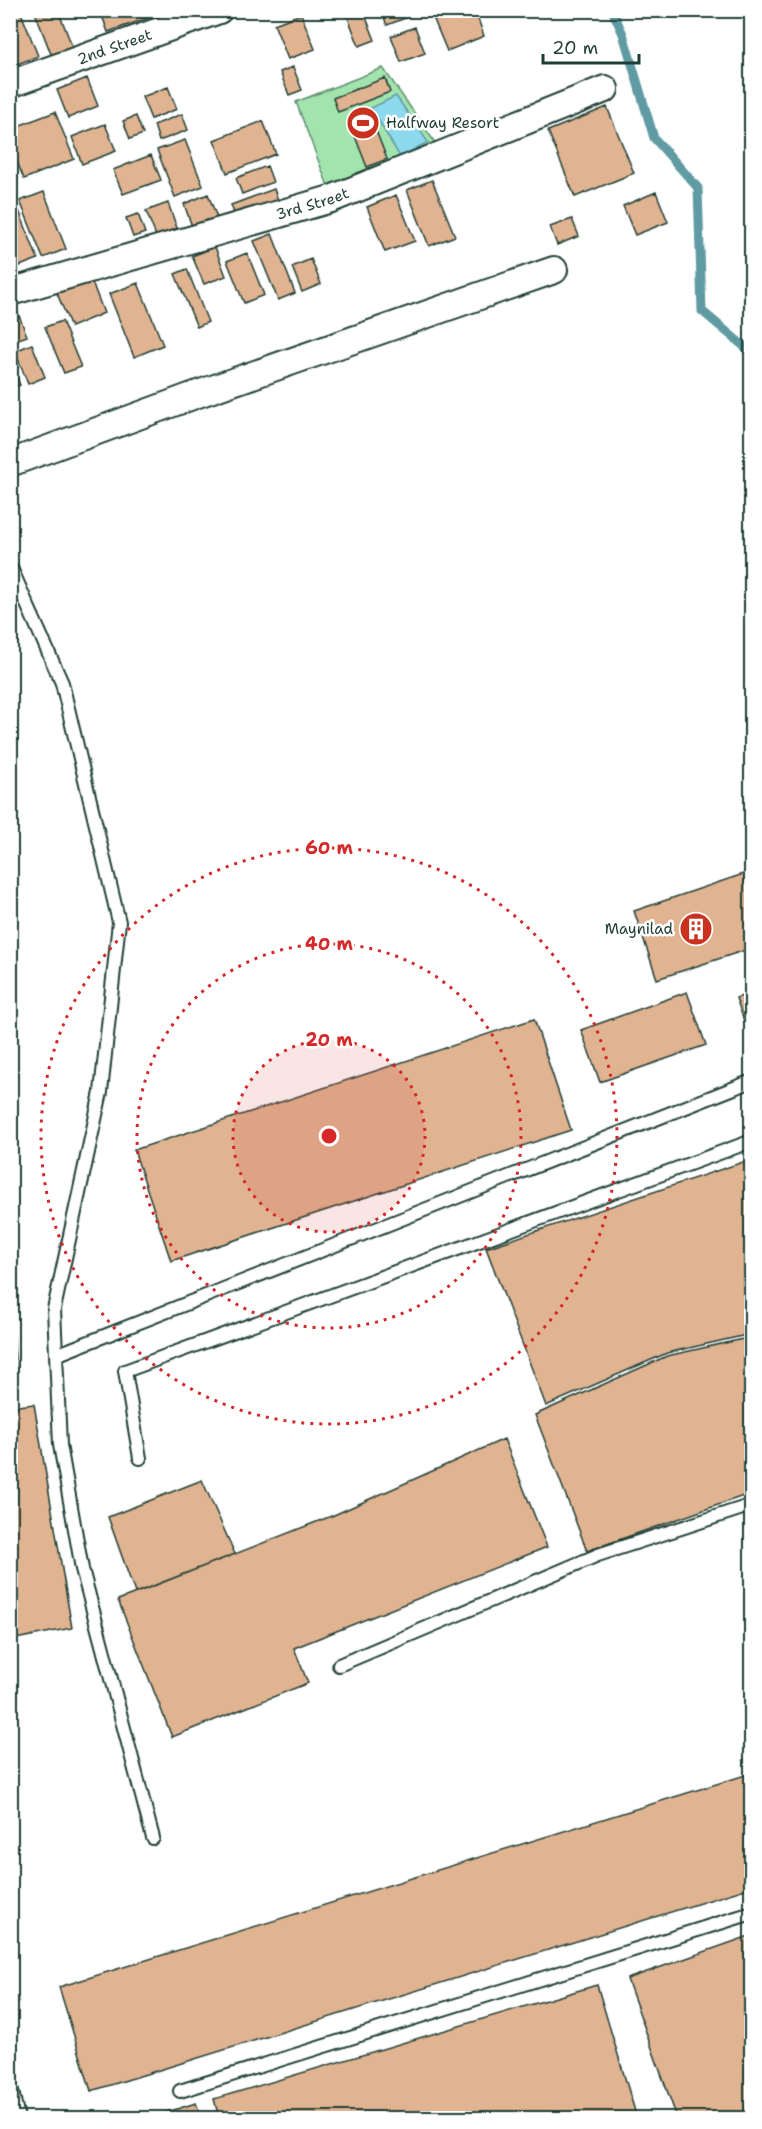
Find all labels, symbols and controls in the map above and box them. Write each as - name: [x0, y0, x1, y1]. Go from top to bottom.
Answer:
- street label: 2nd Street: [75, 25, 155, 69]
- scale bar: [543, 27, 639, 65]
- text: 20 m: [552, 36, 598, 60]
- sports icon: Halfway Resort: [345, 105, 381, 141]
- place label: Halfway Resort: [386, 113, 499, 133]
- street label: 3rd Street: [274, 183, 352, 224]
- text: 60 m: [305, 836, 353, 860]
- building icon: Maynilad: [678, 911, 714, 947]
- place label: Maynilad: [605, 919, 673, 939]
- text: 40 m: [305, 932, 353, 956]
- text: 20 m: [305, 1028, 353, 1052]
- centre of rings: [319, 1126, 339, 1146]

